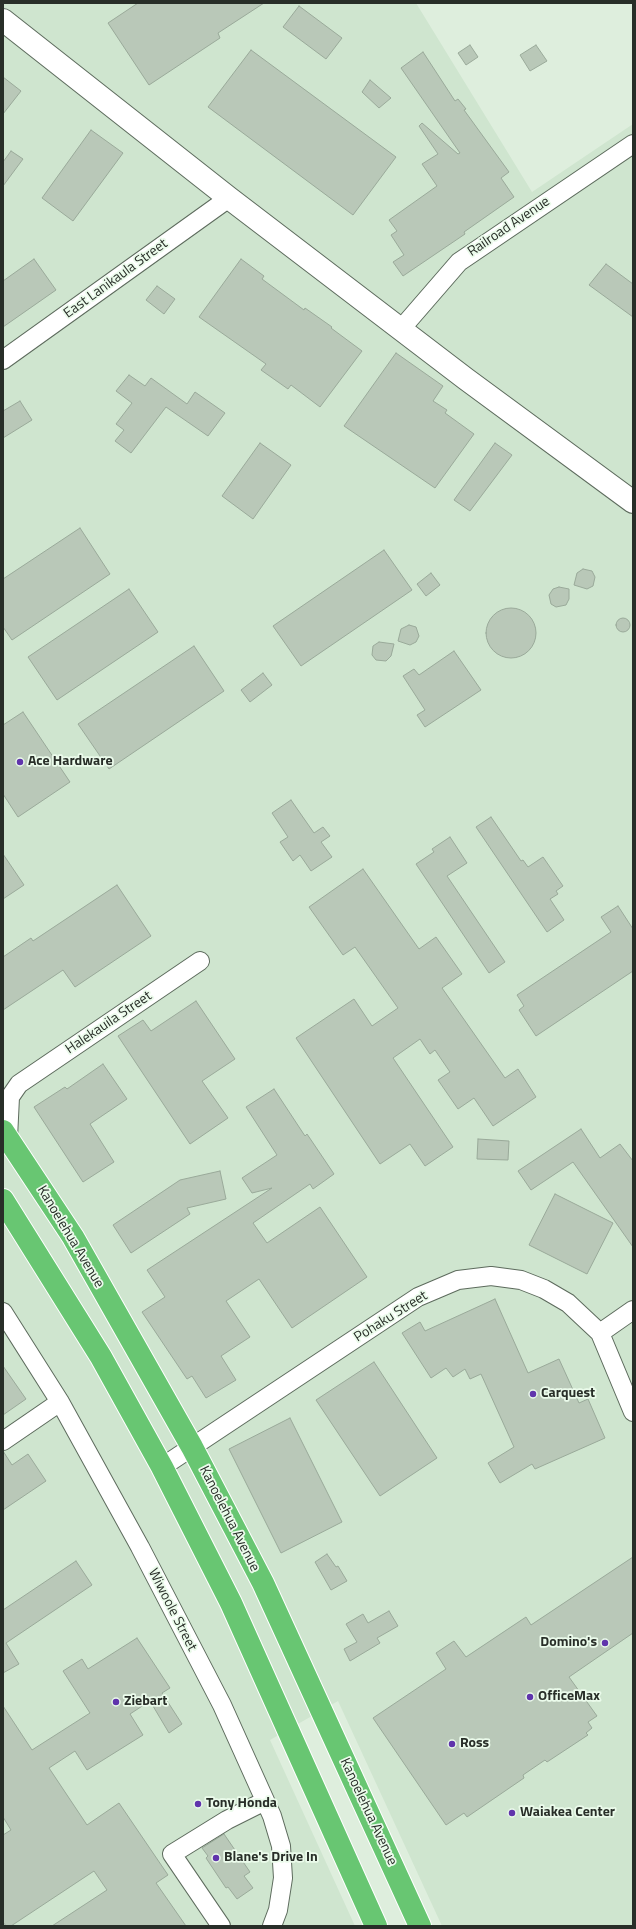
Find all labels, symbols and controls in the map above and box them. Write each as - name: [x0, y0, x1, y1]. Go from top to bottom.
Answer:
- street label: Railroad Avenue: [465, 193, 553, 261]
- street label: East Lanikaula Street: [61, 236, 171, 322]
- place label: Ace Hardware: [28, 754, 113, 770]
- marker: Ace Hardware: [15, 757, 25, 767]
- street label: Halekauila Street: [63, 988, 155, 1058]
- street label: Kanoelehua Avenue: [33, 1183, 107, 1291]
- street label: Pohaku Street: [351, 1288, 431, 1346]
- place label: Carquest: [541, 1386, 595, 1402]
- marker: Carquest: [528, 1389, 538, 1399]
- street label: Kanoelehua Avenue: [195, 1463, 263, 1575]
- street label: Wiwoole Street: [144, 1566, 200, 1654]
- place label: Domino's: [540, 1635, 597, 1651]
- marker: Domino's: [600, 1638, 610, 1648]
- place label: OfficeMax: [538, 1689, 600, 1705]
- marker: OfficeMax: [525, 1692, 535, 1702]
- place label: Ziebart: [124, 1694, 167, 1710]
- marker: Ziebart: [111, 1697, 121, 1707]
- place label: Ross: [460, 1736, 489, 1752]
- marker: Ross: [447, 1739, 457, 1749]
- street label: Kanoelehua Avenue: [336, 1756, 400, 1868]
- place label: Tony Honda: [206, 1796, 277, 1812]
- marker: Tony Honda: [193, 1799, 203, 1809]
- place label: Waiakea Center: [520, 1805, 615, 1821]
- marker: Waiakea Center: [507, 1808, 517, 1818]
- place label: Blane's Drive In: [224, 1850, 318, 1866]
- marker: Blane's Drive In: [211, 1853, 221, 1863]

